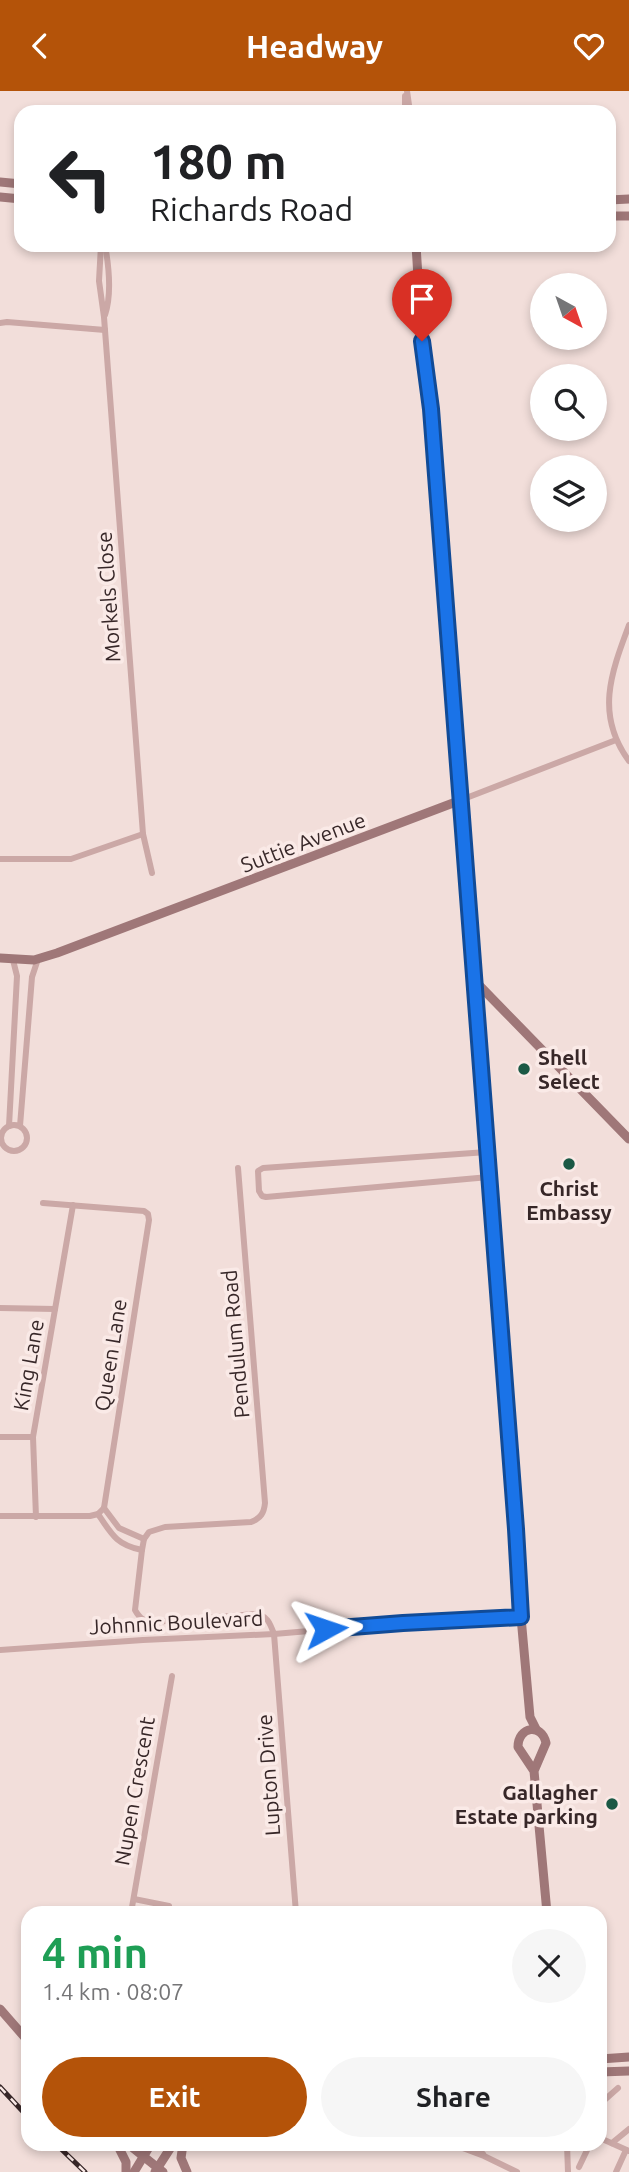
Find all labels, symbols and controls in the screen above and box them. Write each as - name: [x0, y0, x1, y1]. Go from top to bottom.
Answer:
- icon: back: [21, 27, 59, 65]
- icon: heart: [570, 27, 608, 65]
- text: Headway: [246, 28, 383, 64]
- icon: left: [35, 133, 126, 224]
- text: 180 m: [150, 133, 287, 188]
- text: Richards Road: [150, 191, 353, 227]
- pin: [392, 269, 452, 341]
- north arrow: [530, 273, 607, 350]
- map controls: [530, 273, 607, 532]
- icon: arrive: [403, 280, 441, 318]
- button: search: [530, 364, 607, 441]
- button: layers: [530, 455, 607, 532]
- street label: Morkels Close: [91, 531, 125, 663]
- street label: Suttie Avenue: [237, 807, 369, 877]
- place label: Shell Select: [538, 1045, 600, 1093]
- marker: Shell Select: [516, 1061, 532, 1077]
- marker: Christ Embassy: [561, 1156, 577, 1172]
- place label: Christ Embassy: [526, 1176, 612, 1224]
- street label: Pendulum Road: [217, 1269, 253, 1419]
- street label: Queen Lane: [89, 1297, 131, 1413]
- street label: King Lane: [8, 1317, 48, 1413]
- position arrow: [289, 1592, 363, 1666]
- street label: Johnnic Boulevard: [88, 1605, 264, 1639]
- street label: Lupton Drive: [252, 1713, 284, 1837]
- street label: Nupen Crescent: [109, 1715, 159, 1867]
- place label: Gallagher Estate parking: [455, 1780, 598, 1828]
- marker: Gallagher Estate parking: [604, 1796, 620, 1812]
- text: 4 min: [42, 1929, 148, 1976]
- button: close: [512, 1929, 586, 2003]
- text: 1.4 km · 08:07: [42, 1979, 184, 2004]
- button: Exit: [42, 2057, 307, 2137]
- button: Share: [321, 2057, 586, 2137]

